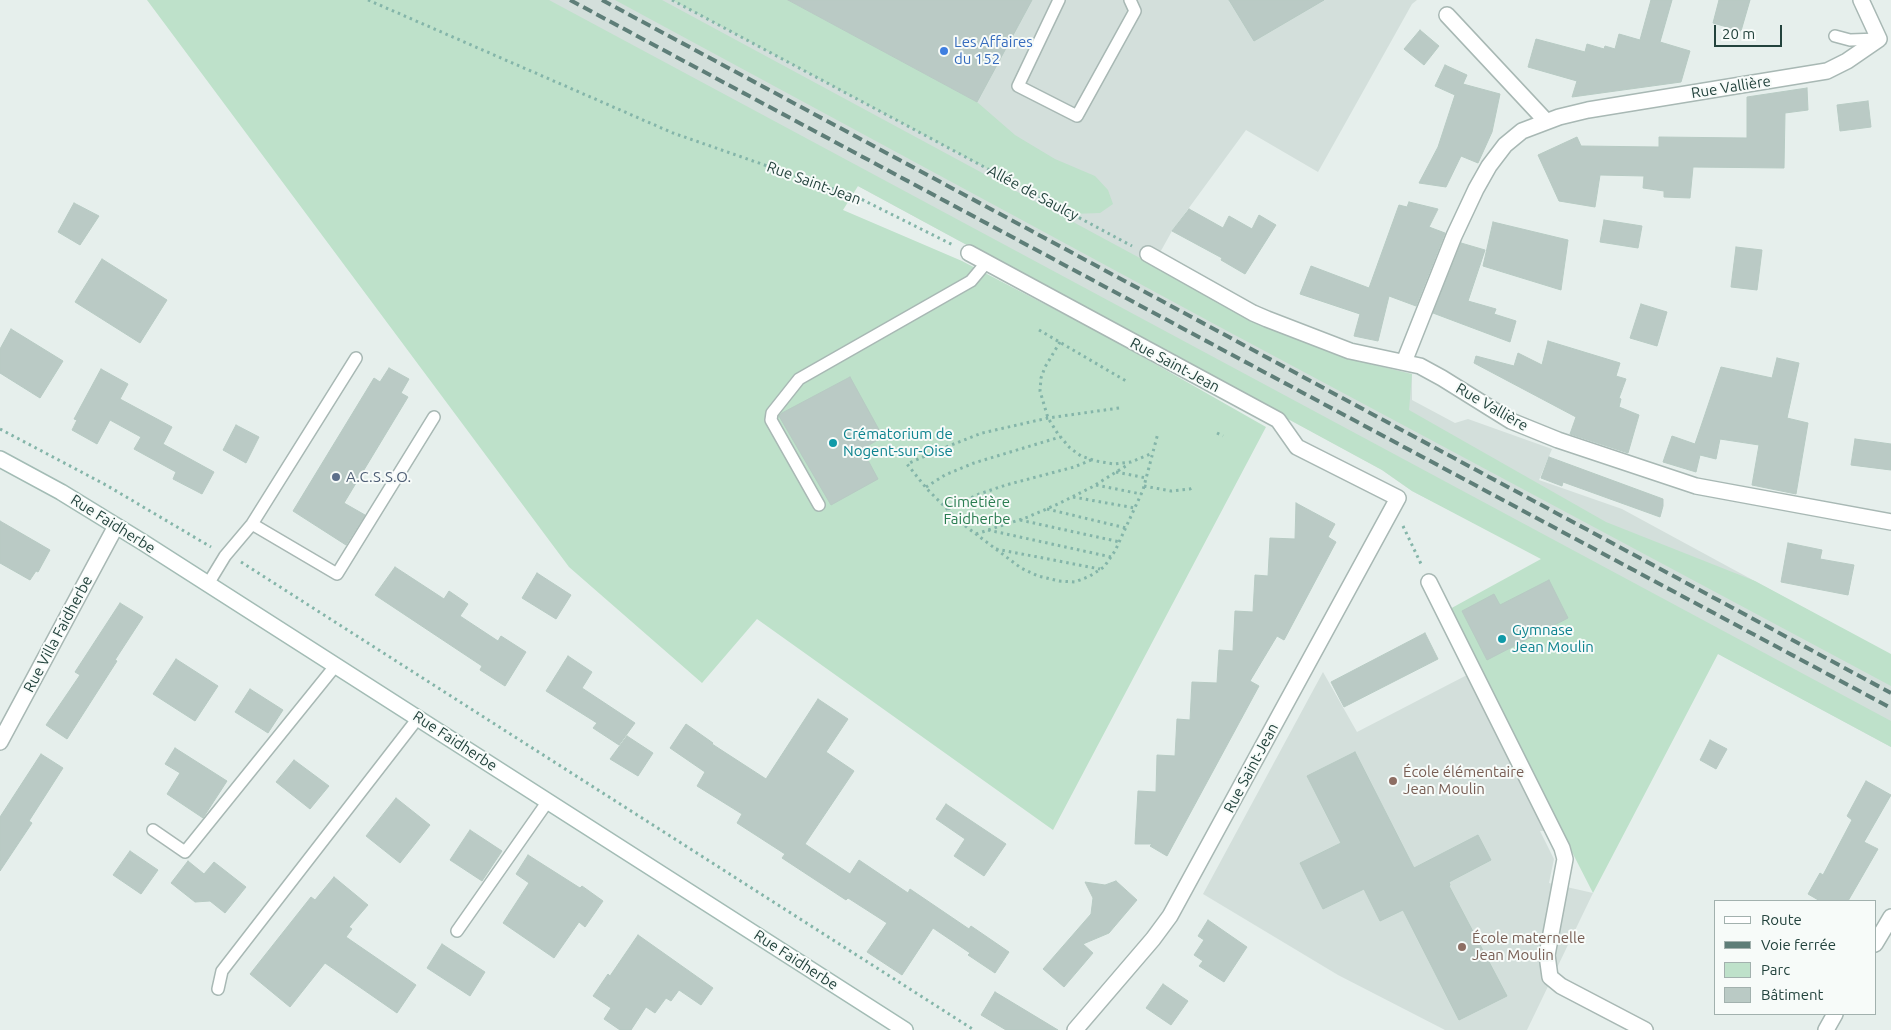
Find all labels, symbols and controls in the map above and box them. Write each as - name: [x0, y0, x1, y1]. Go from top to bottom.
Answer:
- scale bar: [1716, 15, 1784, 47]
- text: 20 m: [1722, 25, 1755, 42]
- place label: Les Affaires du 152: [954, 33, 1033, 68]
- marker: Les Affaires du 152: [938, 45, 950, 57]
- street label: Rue Vallière: [1690, 72, 1772, 102]
- street label: Rue Saint-Jean: [764, 158, 864, 208]
- street label: Allée de Saulcy: [984, 161, 1082, 225]
- street label: Rue Saint-Jean: [1127, 334, 1223, 396]
- street label: Rue Vallière: [1453, 379, 1531, 435]
- place label: Crématorium de Nogent-sur-Oise: [843, 425, 953, 460]
- marker: Crématorium de Nogent-sur-Oise: [827, 437, 839, 449]
- place label: A.C.S.S.O.: [346, 468, 411, 486]
- marker: A.C.S.S.O.: [330, 471, 342, 483]
- street label: Rue Faidherbe: [67, 491, 159, 557]
- park label: Cimetière Faidherbe: [943, 493, 1011, 528]
- street label: Rue Villa Faidherbe: [20, 573, 96, 695]
- place label: Gymnase Jean Moulin: [1512, 621, 1594, 656]
- marker: Gymnase Jean Moulin: [1496, 633, 1508, 645]
- street label: Rue Faidherbe: [410, 707, 500, 775]
- street label: Rue Saint-Jean: [1220, 720, 1282, 816]
- place label: École élémentaire Jean Moulin: [1403, 763, 1524, 798]
- marker: École élémentaire Jean Moulin: [1387, 775, 1399, 787]
- legend: [1714, 900, 1876, 1015]
- text: Route: [1761, 911, 1802, 928]
- street label: Rue Faidherbe: [751, 926, 841, 994]
- place label: École maternelle Jean Moulin: [1472, 929, 1585, 964]
- text: Voie ferrée: [1761, 936, 1836, 953]
- marker: École maternelle Jean Moulin: [1456, 941, 1468, 953]
- text: Parc: [1761, 961, 1790, 978]
- text: Bâtiment: [1761, 986, 1823, 1003]

